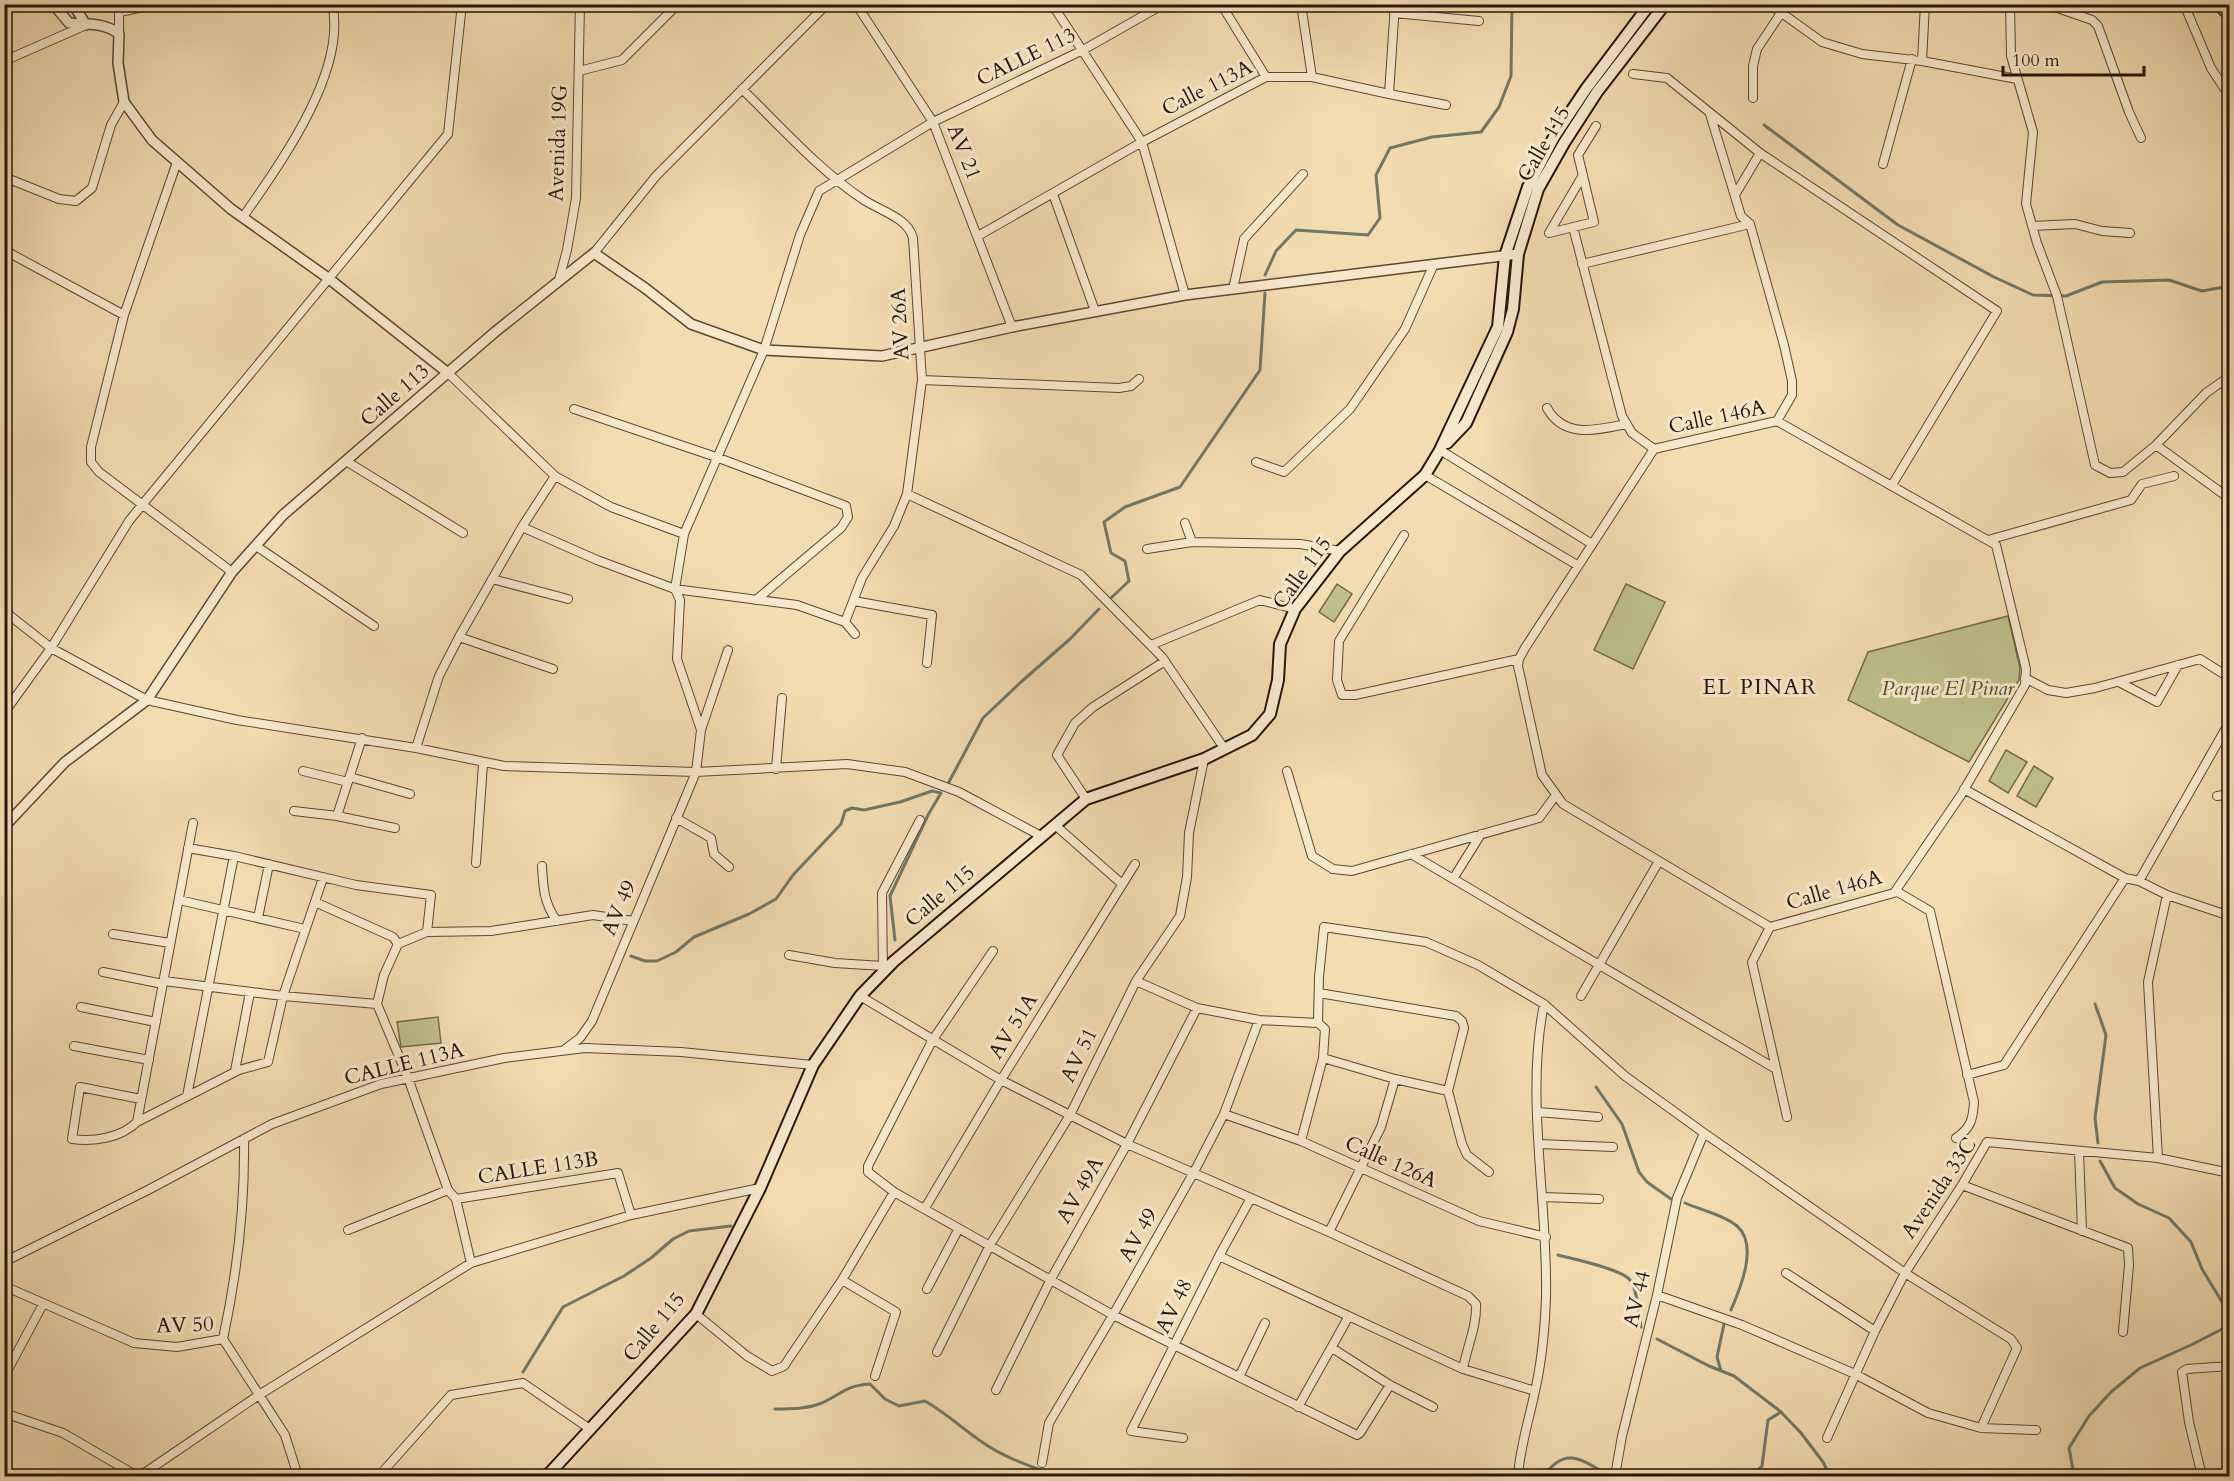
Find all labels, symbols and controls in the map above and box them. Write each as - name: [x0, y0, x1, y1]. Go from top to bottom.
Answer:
- street label: CALLE 113: [971, 20, 1081, 94]
- scale bar: [2003, 39, 2144, 77]
- text: 100 m: [2012, 48, 2060, 73]
- street label: Calle 113A: [1157, 53, 1257, 123]
- street label: Avenida 19G: [541, 84, 575, 202]
- street label: Calle 115: [1511, 101, 1577, 187]
- street label: AV 21: [940, 120, 988, 184]
- street label: AV 26A: [884, 287, 916, 361]
- street label: Calle 113: [354, 357, 436, 433]
- street label: Calle 146A: [1666, 393, 1768, 441]
- street label: Calle 115: [1266, 531, 1338, 615]
- district label: EL PINAR: [1703, 672, 1817, 702]
- park label: Parque El Pinar: [1882, 674, 2016, 703]
- street label: Calle 115: [899, 858, 981, 934]
- street label: Calle 146A: [1783, 863, 1885, 917]
- street label: AV 49: [594, 876, 644, 940]
- street label: AV 51A: [982, 988, 1045, 1064]
- street label: AV 51: [1053, 1023, 1105, 1087]
- street label: CALLE 113A: [341, 1035, 467, 1093]
- street label: Calle 126A: [1340, 1129, 1442, 1195]
- street label: Avenida 33C: [1894, 1132, 1984, 1244]
- street label: CALLE 113B: [476, 1144, 600, 1192]
- street label: AV 49A: [1049, 1151, 1111, 1229]
- street label: AV 49: [1111, 1203, 1165, 1267]
- street label: AV 44: [1616, 1267, 1658, 1330]
- street label: AV 48: [1148, 1274, 1200, 1338]
- street label: Calle 115: [616, 1286, 692, 1368]
- street label: AV 50: [156, 1310, 214, 1340]

